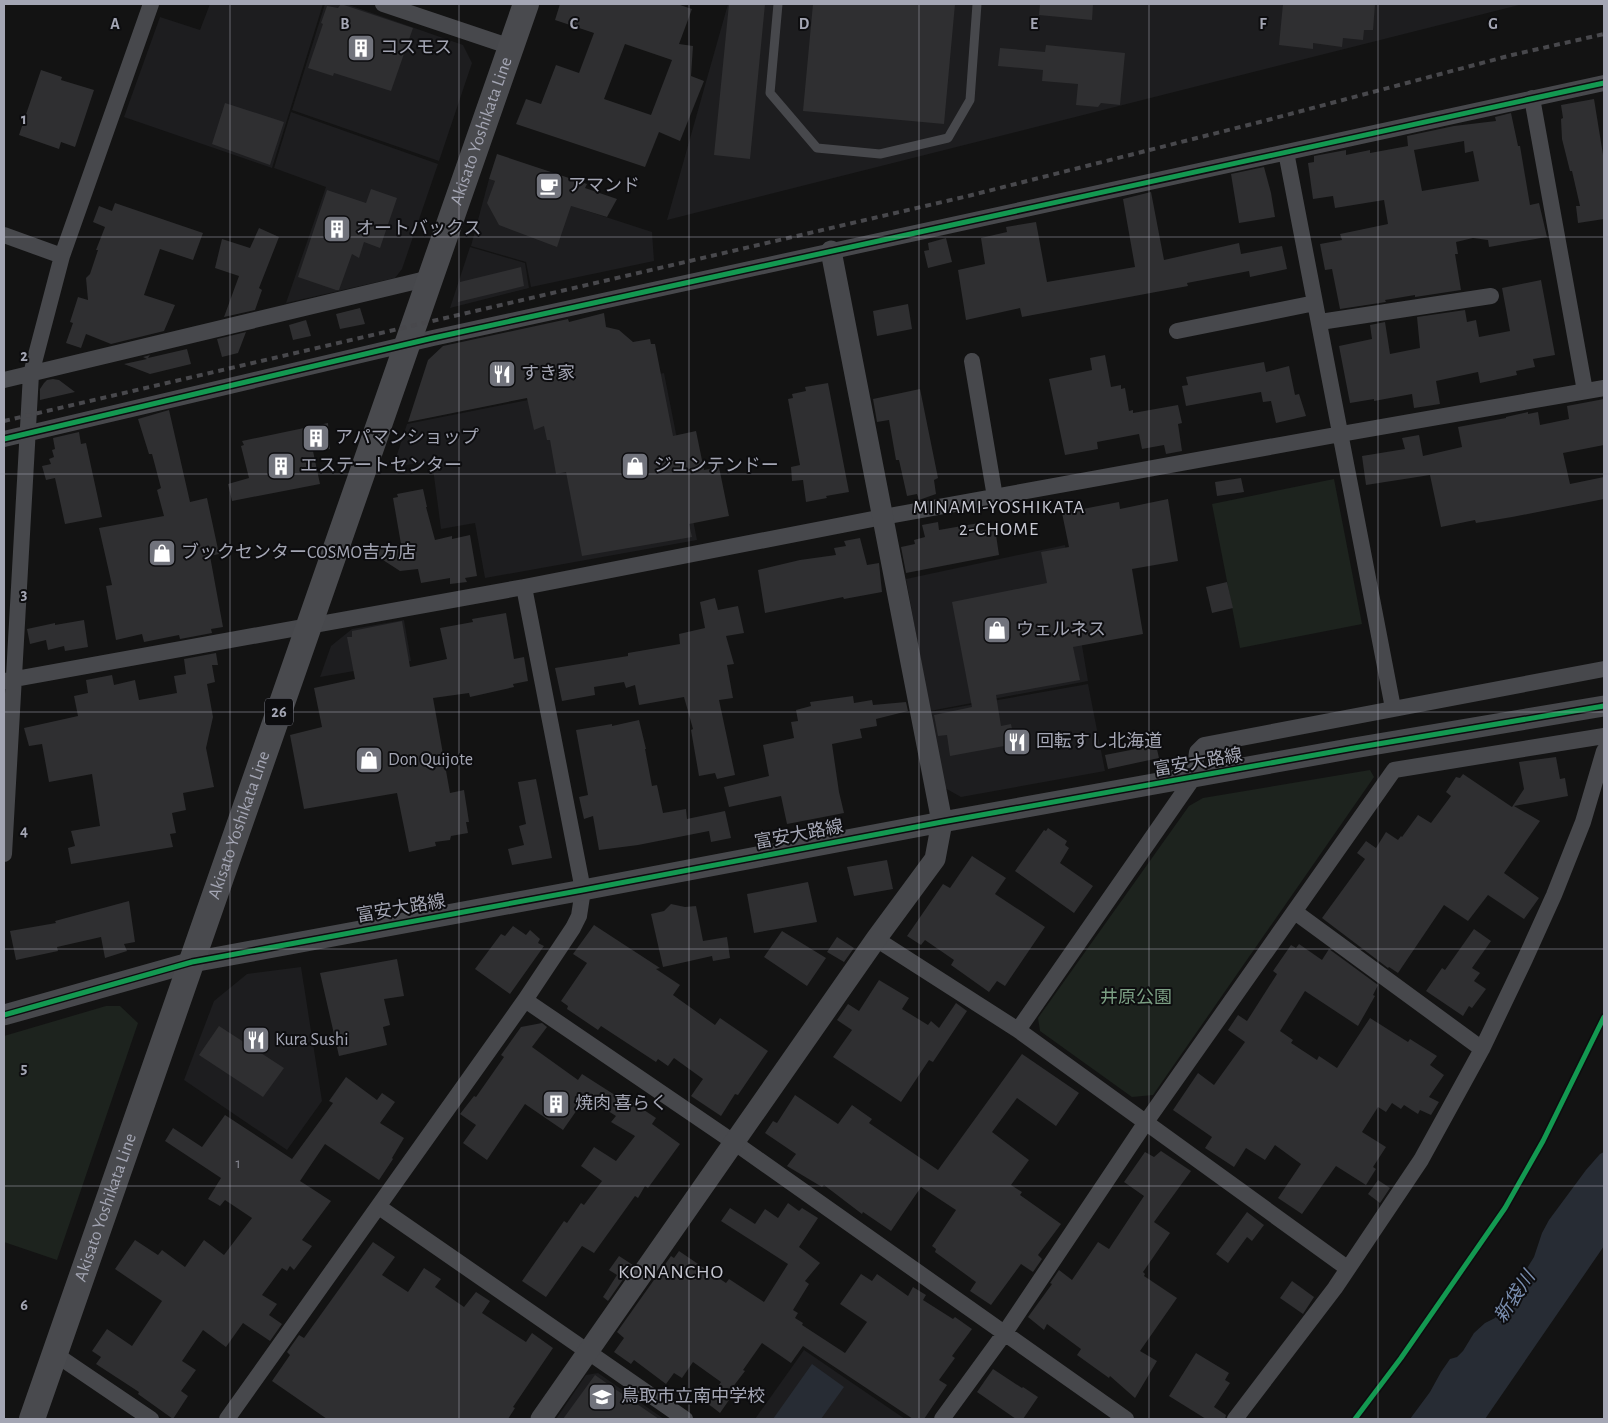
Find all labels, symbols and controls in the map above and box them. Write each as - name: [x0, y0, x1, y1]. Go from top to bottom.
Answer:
- text: A: [110, 16, 120, 32]
- text: B: [340, 16, 350, 32]
- text: C: [570, 16, 579, 32]
- text: D: [799, 16, 810, 32]
- text: E: [1030, 16, 1038, 32]
- text: F: [1259, 16, 1267, 32]
- text: G: [1488, 16, 1498, 32]
- building icon: コスモス: [346, 33, 376, 63]
- place label: コスモス: [380, 39, 452, 57]
- street label: Akisato Yoshikata Line: [447, 55, 516, 208]
- text: 1: [21, 111, 27, 127]
- cafe icon: アマンド: [534, 171, 564, 201]
- place label: アマンド: [568, 177, 640, 195]
- building icon: オートバックス: [322, 214, 352, 244]
- place label: オートバックス: [356, 219, 481, 238]
- text: 2: [20, 348, 28, 364]
- restaurant icon: すき家: [487, 359, 517, 389]
- place label: すき家: [521, 364, 575, 383]
- building icon: アパマンショップ: [301, 423, 331, 453]
- place label: アパマンショップ: [335, 428, 479, 447]
- building icon: エステートセンター: [266, 451, 296, 481]
- shop icon: ジュンテンドー: [620, 451, 650, 481]
- place label: エステートセンター: [300, 456, 462, 475]
- place label: ジュンテンドー: [654, 456, 779, 475]
- district label: MINAMI-YOSHIKATA 2-CHOME: [913, 498, 1085, 539]
- shop icon: ブックセンターCOSMO吉方店: [147, 538, 177, 568]
- place label: ブックセンターCOSMO吉方店: [181, 542, 416, 562]
- text: 3: [21, 586, 28, 602]
- shop icon: ウェルネス: [982, 615, 1012, 645]
- place label: ウェルネス: [1016, 621, 1106, 639]
- road number: 26: [265, 699, 293, 726]
- restaurant icon: 回転すし北海道: [1002, 727, 1032, 757]
- place label: 回転すし北海道: [1036, 731, 1162, 751]
- street label: 富安大路線: [1152, 744, 1244, 780]
- shop icon: Don Quijote: [354, 745, 384, 775]
- street label: Akisato Yoshikata Line: [205, 749, 273, 902]
- place label: Don Quijote: [388, 751, 473, 769]
- street label: 富安大路線: [753, 816, 845, 852]
- text: 4: [20, 823, 28, 839]
- street label: 富安大路線: [355, 890, 447, 926]
- park label: 井原公園: [1100, 987, 1172, 1007]
- restaurant icon: Kura Sushi: [241, 1025, 271, 1055]
- place label: Kura Sushi: [275, 1031, 349, 1049]
- text: 5: [21, 1060, 28, 1076]
- building icon: 焼肉 喜らく: [541, 1089, 571, 1119]
- place label: 焼肉 喜らく: [575, 1094, 668, 1113]
- street label: Akisato Yoshikata Line: [72, 1131, 140, 1284]
- house number: 1: [235, 1156, 241, 1171]
- district label: KONANCHO: [618, 1262, 724, 1282]
- water label: 新袋川: [1490, 1266, 1540, 1326]
- text: 6: [20, 1297, 28, 1313]
- school or university icon: 鳥取市立南中学校: [587, 1382, 617, 1412]
- place label: 鳥取市立南中学校: [621, 1386, 765, 1406]

